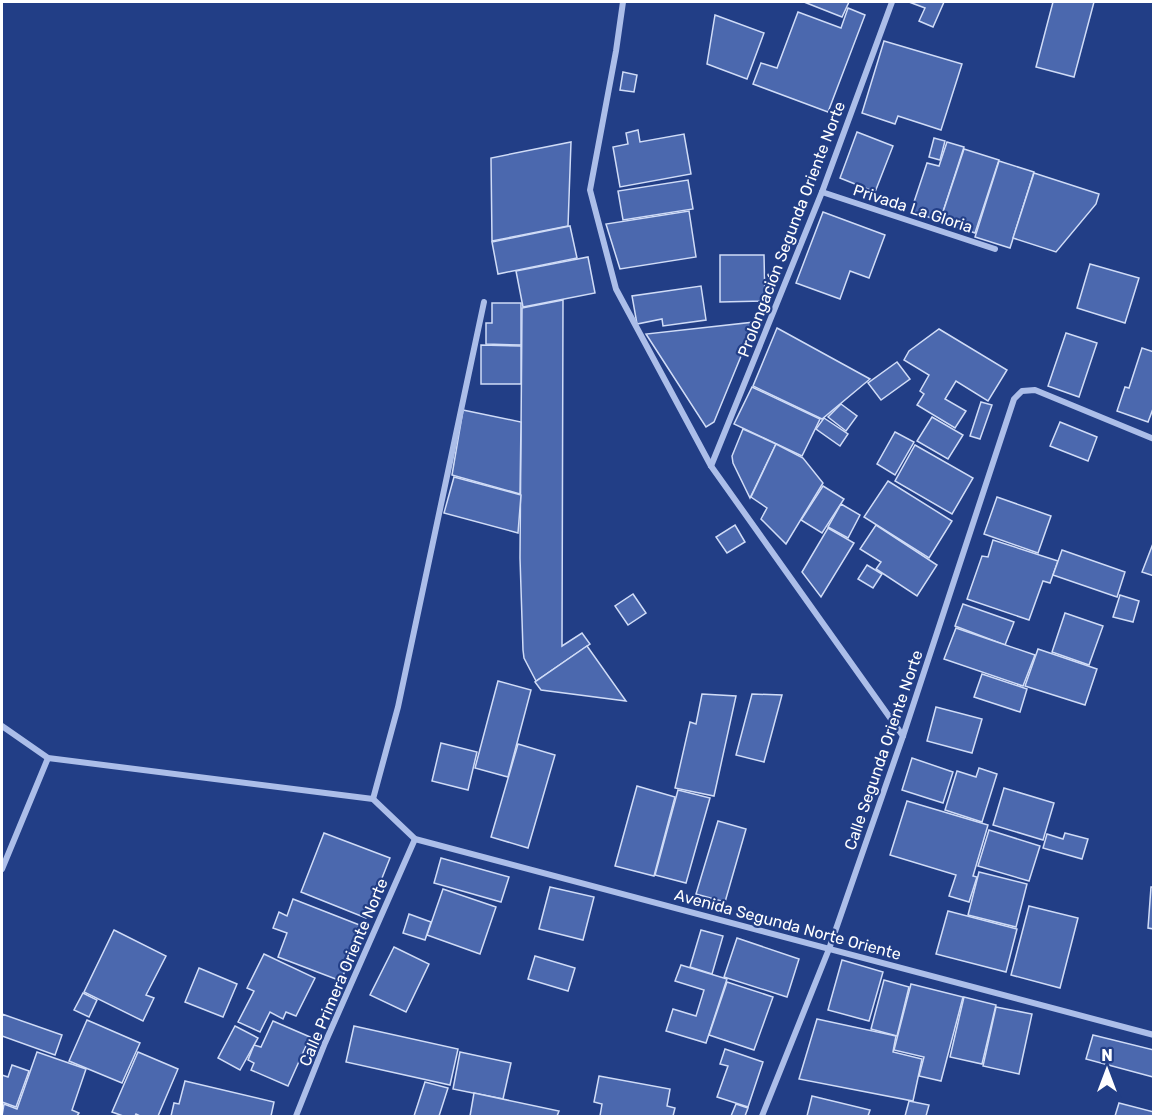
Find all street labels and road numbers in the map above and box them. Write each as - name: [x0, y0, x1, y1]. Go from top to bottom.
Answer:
- street label: Prolongación Segunda Oriente Norte: [734, 99, 849, 360]
- street label: Privada La Gloria: [851, 180, 975, 237]
- street label: Calle Segunda Oriente Norte: [840, 648, 927, 853]
- street label: Calle Primera Oriente Norte: [295, 875, 392, 1069]
- street label: Avenida Segunda Norte Oriente: [673, 885, 903, 964]

